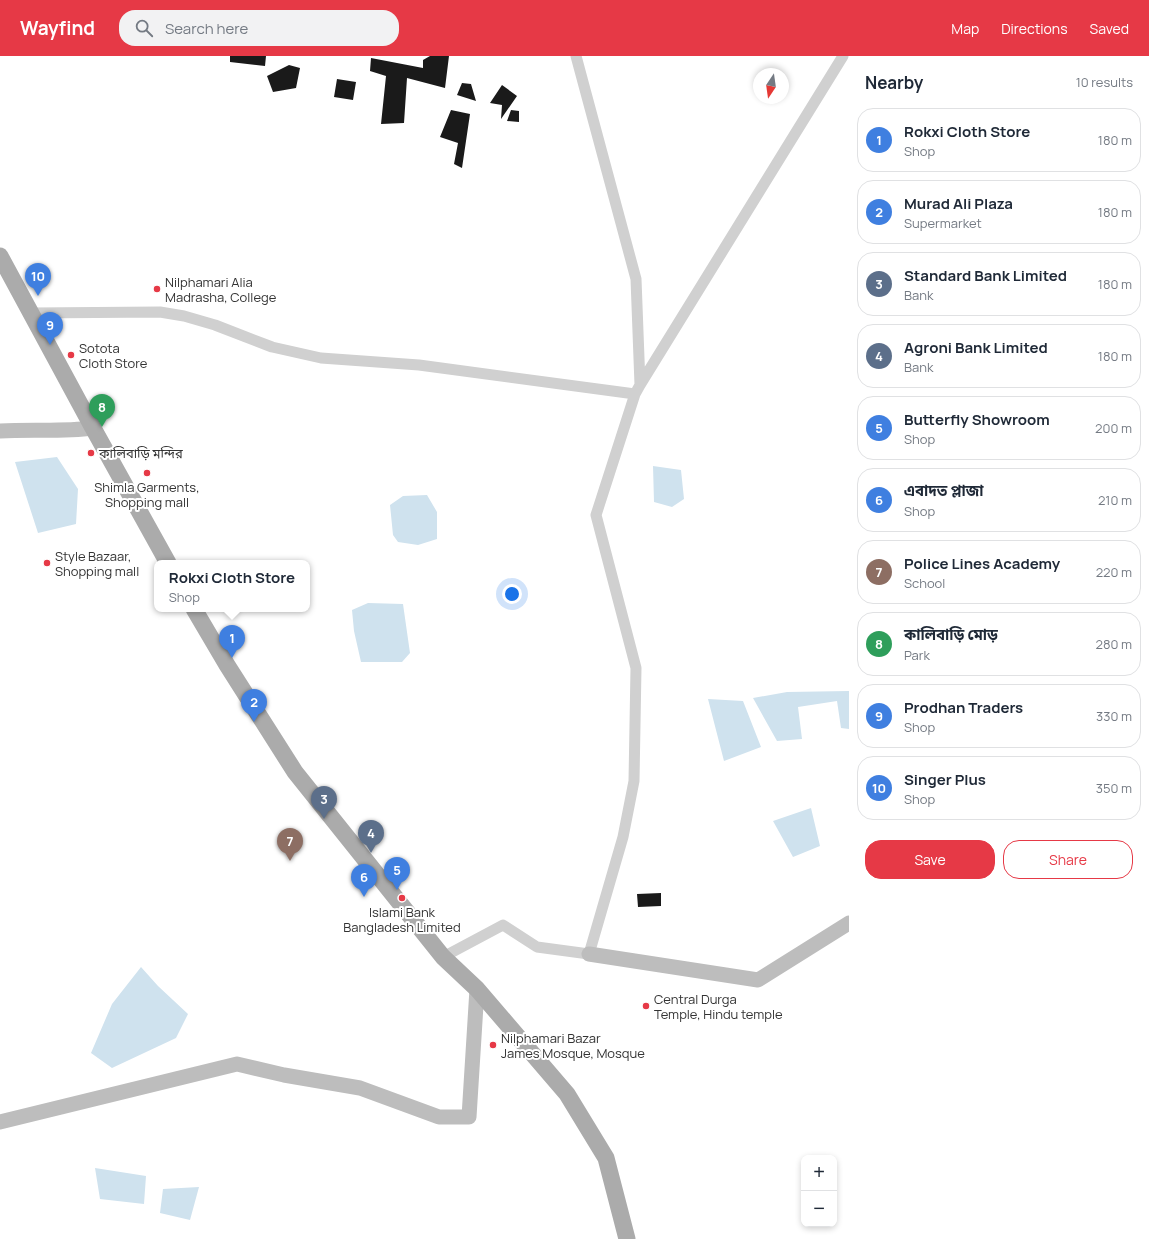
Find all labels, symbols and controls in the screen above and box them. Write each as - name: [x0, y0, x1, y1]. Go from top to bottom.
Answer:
- search box: [119, 10, 399, 46]
- text: Wayfind: [20, 15, 95, 41]
- icon: search: [133, 17, 155, 39]
- text: Search here: [165, 18, 248, 39]
- text: Map: [951, 19, 979, 38]
- text: Directions: [1001, 19, 1068, 38]
- text: Saved: [1090, 19, 1129, 38]
- north arrow: [753, 68, 789, 104]
- text: Nearby: [865, 71, 923, 94]
- text: 10 results: [1076, 73, 1133, 91]
- text: Rokxi Cloth Store: [904, 121, 1030, 142]
- text: 1: [876, 131, 882, 149]
- text: 180 m: [1098, 131, 1132, 149]
- text: Shop: [904, 142, 935, 160]
- text: Murad Ali Plaza: [904, 193, 1013, 214]
- text: 2: [875, 203, 883, 221]
- text: 180 m: [1098, 203, 1132, 221]
- text: Supermarket: [904, 214, 982, 232]
- pin: 10: [25, 263, 51, 296]
- text: Standard Bank Limited: [904, 265, 1067, 286]
- place label: Nilphamari Alia Madrasha, College: [165, 273, 277, 306]
- text: 3: [875, 275, 883, 293]
- text: 180 m: [1098, 275, 1132, 293]
- marker: Nilphamari Alia Madrasha, College: [152, 284, 162, 294]
- text: Bank: [904, 286, 933, 304]
- pin: 9: [37, 312, 63, 345]
- text: Agroni Bank Limited: [904, 337, 1048, 358]
- place label: Sotota Cloth Store: [79, 339, 148, 372]
- text: 4: [875, 347, 883, 365]
- text: 180 m: [1098, 347, 1132, 365]
- marker: Sotota Cloth Store: [66, 350, 76, 360]
- text: Bank: [904, 358, 933, 376]
- pin: 8: [89, 394, 115, 427]
- text: Butterfly Showroom: [904, 409, 1050, 430]
- text: 5: [875, 419, 883, 437]
- text: 200 m: [1095, 419, 1132, 437]
- text: Shop: [904, 430, 935, 448]
- place label: কালিবাড়ি মন্দির: [98, 444, 183, 462]
- marker: কালিবাড়ি মন্দির: [86, 448, 96, 458]
- marker: Shimla Garments, Shopping mall: [142, 468, 152, 478]
- place label: Shimla Garments, Shopping mall: [94, 478, 200, 511]
- text: এবাদত প্লাজা: [904, 480, 984, 501]
- text: 6: [875, 491, 883, 509]
- text: 210 m: [1098, 491, 1132, 509]
- text: Shop: [904, 502, 935, 520]
- place label: Style Bazaar, Shopping mall: [55, 547, 139, 580]
- text: Police Lines Academy: [904, 553, 1060, 574]
- marker: Style Bazaar, Shopping mall: [42, 558, 52, 568]
- popup: [154, 560, 310, 612]
- text: 7: [876, 563, 882, 581]
- text: 220 m: [1096, 563, 1132, 581]
- text: Rokxi Cloth Store: [169, 567, 295, 588]
- text: School: [904, 574, 945, 592]
- your location: [502, 584, 522, 604]
- text: Shop: [169, 588, 200, 606]
- text: কালিবাড়ি মোড়: [904, 624, 998, 645]
- pin: 1: [219, 625, 245, 658]
- text: 8: [875, 635, 883, 653]
- text: 280 m: [1095, 635, 1132, 653]
- text: Park: [904, 646, 930, 664]
- pin: 2: [241, 689, 267, 722]
- text: Prodhan Traders: [904, 697, 1023, 718]
- text: 9: [875, 707, 883, 725]
- text: 330 m: [1096, 707, 1132, 725]
- text: Shop: [904, 718, 935, 736]
- text: Singer Plus: [904, 769, 986, 790]
- text: 10: [872, 779, 886, 797]
- text: 350 m: [1096, 779, 1132, 797]
- pin: 3: [311, 786, 337, 819]
- text: Shop: [904, 790, 935, 808]
- pin: 4: [358, 820, 384, 853]
- pin: 7: [277, 828, 303, 861]
- button: Save: [865, 840, 995, 879]
- button: Share: [1003, 840, 1133, 879]
- pin: 5: [384, 857, 410, 890]
- pin: 6: [351, 864, 377, 897]
- marker: Islami Bank Bangladesh Limited: [397, 893, 407, 903]
- place label: Islami Bank Bangladesh Limited: [343, 903, 461, 936]
- place label: Central Durga Temple, Hindu temple: [654, 990, 783, 1023]
- marker: Central Durga Temple, Hindu temple: [641, 1001, 651, 1011]
- place label: Nilphamari Bazar James Mosque, Mosque: [501, 1029, 645, 1062]
- marker: Nilphamari Bazar James Mosque, Mosque: [488, 1040, 498, 1050]
- map controls: [801, 1155, 837, 1227]
- button: +: [801, 1155, 837, 1191]
- button: −: [801, 1191, 837, 1227]

